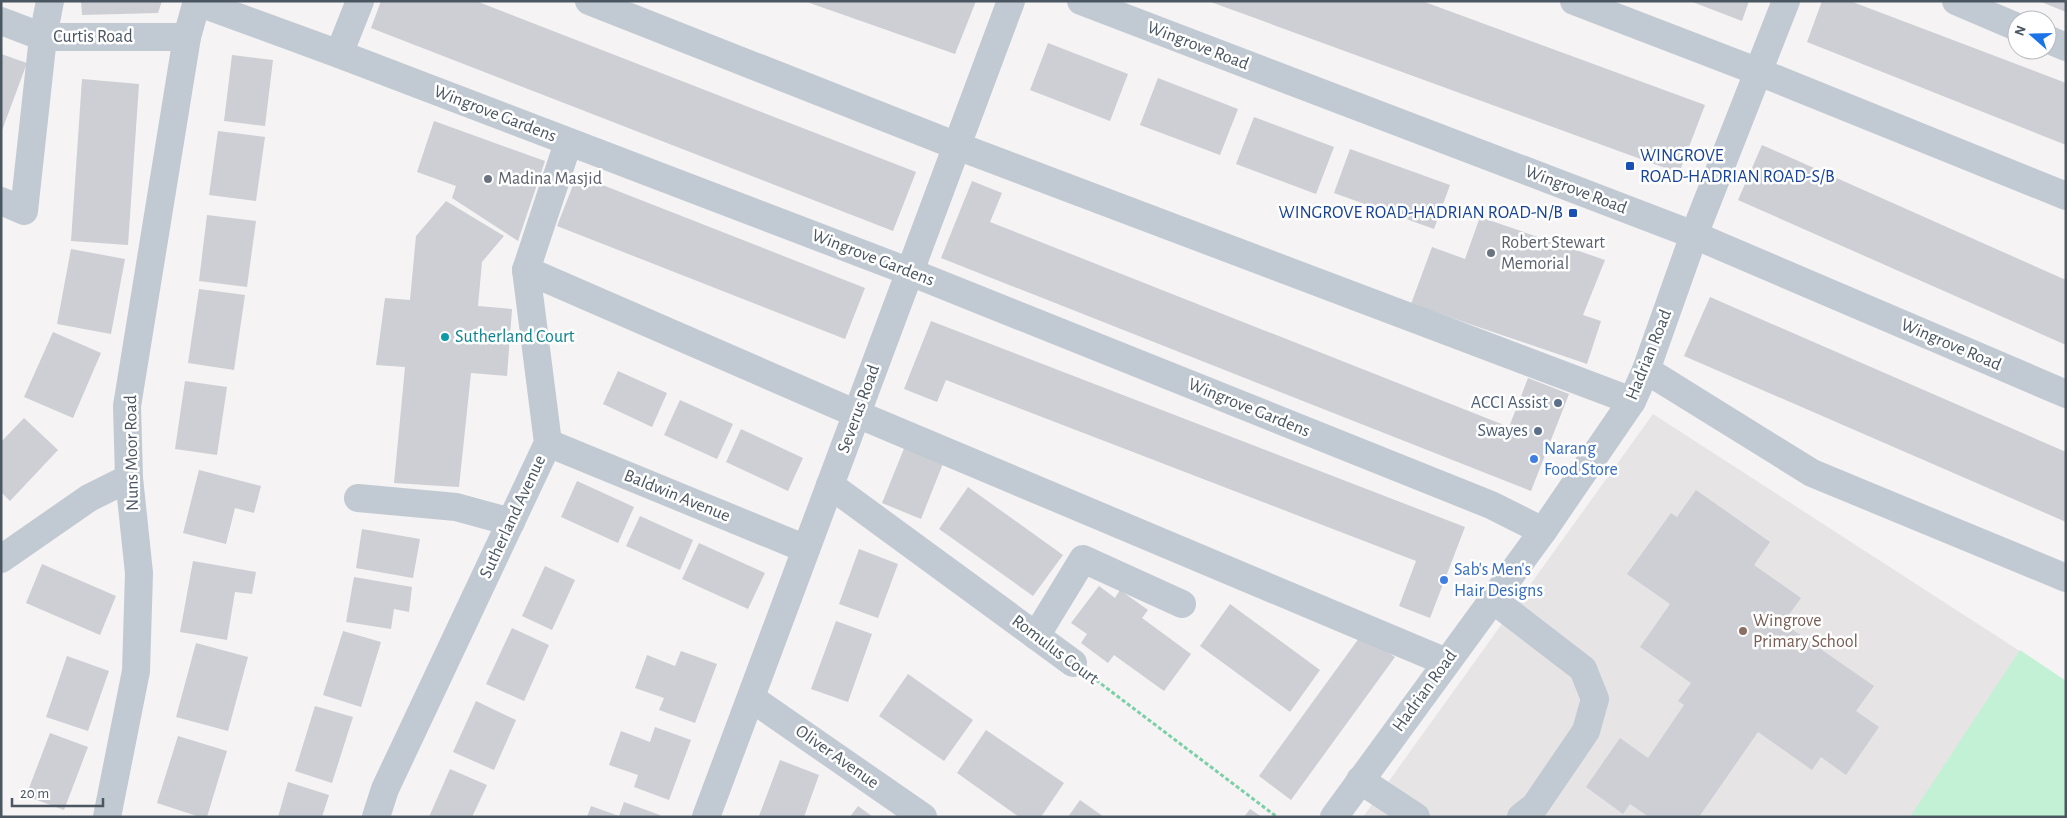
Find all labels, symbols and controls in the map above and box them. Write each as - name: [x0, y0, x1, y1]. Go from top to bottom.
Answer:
- north arrow: [2007, 10, 2057, 60]
- street label: Wingrove Road: [1145, 18, 1251, 74]
- text: N: [2012, 24, 2029, 38]
- street label: Curtis Road: [53, 28, 133, 46]
- street label: Wingrove Gardens: [431, 82, 559, 146]
- place label: WINGROVE ROAD-HADRIAN ROAD-S/B: [1640, 147, 1835, 186]
- marker: WINGROVE ROAD-HADRIAN ROAD-S/B: [1624, 160, 1636, 172]
- street label: Wingrove Road: [1523, 162, 1629, 218]
- place label: Madina Masjid: [498, 170, 602, 188]
- marker: Madina Masjid: [482, 173, 494, 185]
- place label: WINGROVE ROAD-HADRIAN ROAD-N/B: [1279, 204, 1563, 222]
- marker: WINGROVE ROAD-HADRIAN ROAD-N/B: [1567, 207, 1579, 219]
- street label: Wingrove Gardens: [809, 226, 937, 290]
- place label: Robert Stewart Memorial: [1501, 234, 1605, 273]
- marker: Robert Stewart Memorial: [1485, 247, 1497, 259]
- street label: Hadrian Road: [1623, 307, 1675, 403]
- street label: Wingrove Road: [1898, 316, 2004, 374]
- place label: Sutherland Court: [455, 328, 575, 346]
- marker: Sutherland Court: [439, 331, 451, 343]
- street label: Severus Road: [835, 362, 883, 456]
- street label: Wingrove Gardens: [1186, 375, 1312, 441]
- place label: ACCI Assist: [1471, 394, 1548, 412]
- street label: Nuns Moor Road: [122, 395, 142, 511]
- marker: ACCI Assist: [1552, 397, 1564, 409]
- place label: Swayes: [1478, 422, 1528, 440]
- marker: Swayes: [1532, 425, 1544, 437]
- place label: Narang Food Store: [1544, 440, 1618, 479]
- street label: Sutherland Avenue: [477, 453, 549, 581]
- marker: Narang Food Store: [1528, 453, 1540, 465]
- street label: Baldwin Avenue: [621, 466, 733, 526]
- place label: Sab's Men's Hair Designs: [1454, 561, 1543, 600]
- marker: Sab's Men's Hair Designs: [1438, 574, 1450, 586]
- street label: Romulus Court: [1008, 612, 1102, 688]
- place label: Wingrove Primary School: [1753, 612, 1858, 651]
- marker: Wingrove Primary School: [1737, 625, 1749, 637]
- street label: Hadrian Road: [1390, 647, 1460, 735]
- street label: Oliver Avenue: [792, 722, 882, 792]
- scale bar: [12, 776, 104, 808]
- text: 20 m: [20, 786, 49, 801]

